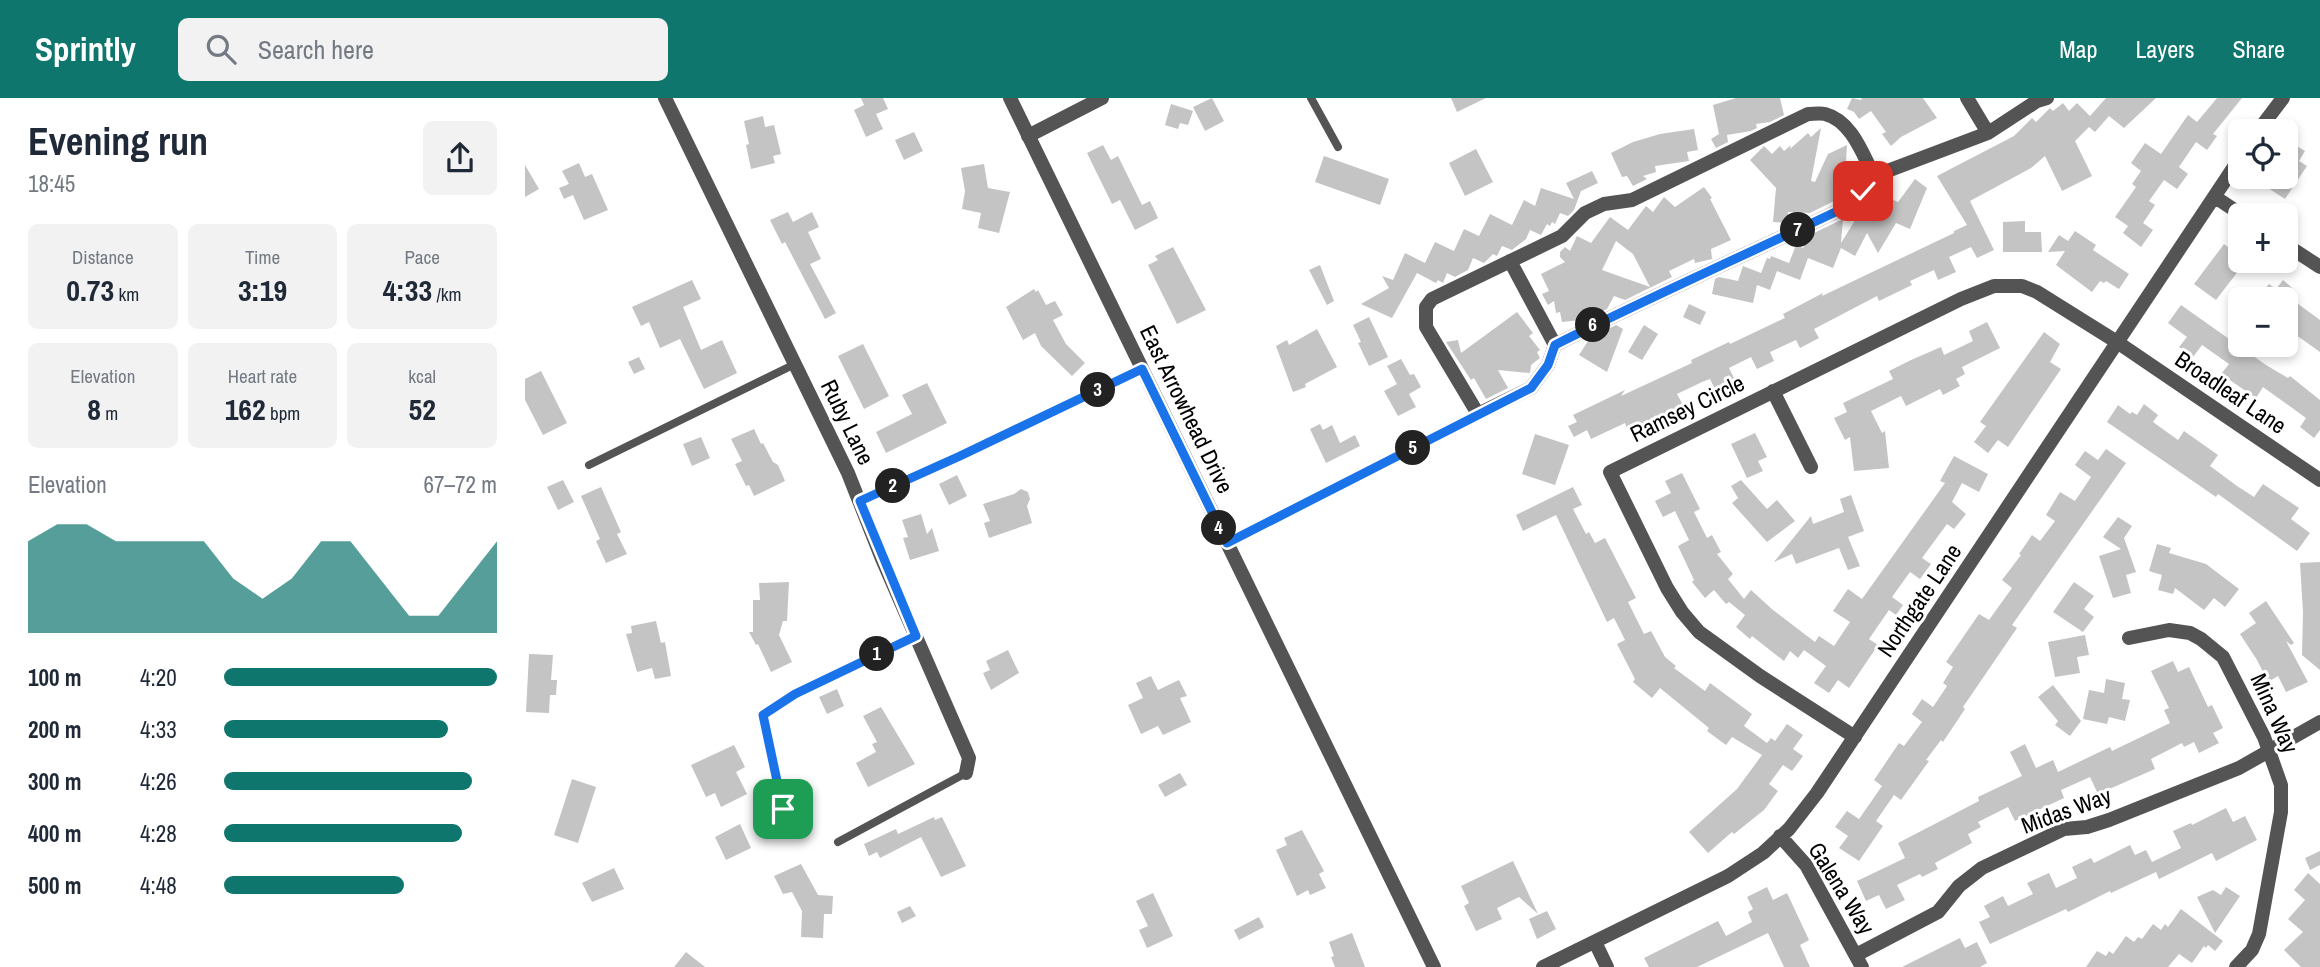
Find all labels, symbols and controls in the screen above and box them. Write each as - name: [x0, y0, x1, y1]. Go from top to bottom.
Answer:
- search box: [178, 18, 668, 81]
- text: Sprintly: [35, 27, 136, 71]
- icon: search: [202, 30, 240, 68]
- text: Search here: [258, 32, 374, 67]
- text: Map: [2059, 33, 2097, 65]
- text: Layers: [2135, 33, 2194, 65]
- text: Share: [2232, 33, 2285, 65]
- text: Evening run: [28, 116, 208, 167]
- map controls: [2228, 119, 2298, 357]
- button: locate: [2228, 119, 2298, 189]
- button: share: [423, 121, 497, 195]
- pin: [1833, 161, 1893, 221]
- text: 18:45: [28, 168, 75, 199]
- icon: check: [1844, 172, 1882, 210]
- button: +: [2228, 203, 2298, 273]
- pin: 7: [1781, 212, 1815, 248]
- text: 7: [1793, 216, 1802, 242]
- text: Distance: [72, 244, 134, 270]
- text: Time: [245, 244, 280, 270]
- text: Pace: [404, 244, 440, 270]
- text: 0.73: [66, 270, 114, 310]
- text: 3:19: [238, 270, 287, 310]
- text: 4:33: [383, 270, 432, 310]
- text: km: [114, 281, 139, 307]
- text: /km: [432, 281, 462, 307]
- button: −: [2228, 287, 2298, 357]
- pin: 6: [1575, 308, 1611, 342]
- text: 6: [1588, 311, 1597, 337]
- street label: East Arrowhead Drive: [1133, 320, 1241, 498]
- street label: Broadleaf Lane: [2169, 343, 2293, 441]
- text: Elevation: [70, 363, 135, 389]
- text: Heart rate: [228, 363, 297, 389]
- text: kcal: [408, 363, 436, 389]
- street label: Ramsey Circle: [1625, 367, 1749, 449]
- pin: 3: [1081, 372, 1115, 408]
- street label: Ruby Lane: [814, 374, 882, 470]
- text: 3: [1093, 376, 1102, 402]
- text: 8: [87, 389, 101, 429]
- text: 162: [225, 389, 266, 429]
- text: 52: [408, 389, 436, 429]
- text: m: [101, 400, 118, 426]
- text: bpm: [266, 400, 300, 426]
- pin: 5: [1395, 430, 1431, 466]
- text: 5: [1408, 434, 1417, 460]
- pin: 2: [875, 468, 911, 504]
- text: Elevation: [28, 469, 107, 500]
- text: 67–72 m: [424, 469, 497, 500]
- text: 2: [888, 472, 897, 498]
- pin: 4: [1201, 510, 1237, 546]
- text: 4: [1214, 514, 1223, 540]
- street label: Northgate Lane: [1870, 537, 1968, 663]
- pin: 1: [859, 636, 895, 672]
- text: 1: [872, 640, 881, 666]
- text: 100 m: [28, 662, 81, 693]
- text: 4:20: [140, 662, 177, 693]
- street label: Mina Way: [2244, 668, 2307, 758]
- text: 200 m: [28, 714, 81, 745]
- text: 4:33: [140, 714, 177, 745]
- text: 300 m: [28, 766, 81, 797]
- text: 4:26: [140, 766, 177, 797]
- pin: [753, 779, 813, 839]
- street label: Midas Way: [2017, 779, 2116, 841]
- icon: arrive: [764, 790, 802, 828]
- text: 400 m: [28, 818, 81, 849]
- text: 4:28: [140, 818, 177, 849]
- street label: Galena Way: [1802, 836, 1883, 940]
- text: 500 m: [28, 870, 81, 901]
- text: 4:48: [140, 870, 177, 901]

